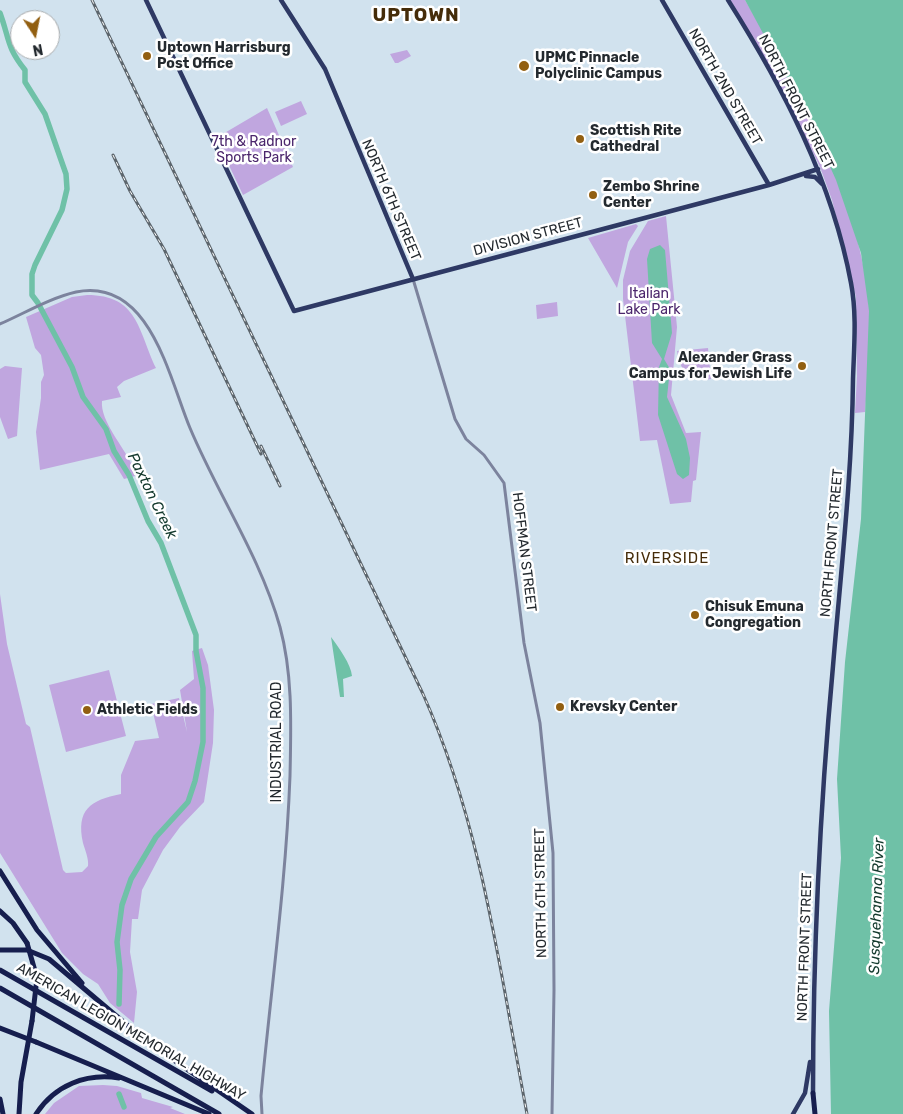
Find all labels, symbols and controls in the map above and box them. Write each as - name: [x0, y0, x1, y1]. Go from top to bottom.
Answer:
- district label: UPTOWN: [372, 5, 460, 27]
- north arrow: [10, 10, 60, 60]
- street label: NORTH 2ND STREET: [685, 26, 765, 148]
- street label: NORTH FRONT STREET: [755, 32, 837, 172]
- text: N: [31, 40, 44, 59]
- place label: Uptown Harrisburg Post Office: [157, 40, 291, 72]
- marker: Uptown Harrisburg Post Office: [141, 50, 153, 62]
- place label: UPMC Pinnacle Polyclinic Campus: [535, 50, 662, 82]
- marker: UPMC Pinnacle Polyclinic Campus: [517, 59, 531, 73]
- place label: Scottish Rite Cathedral: [590, 123, 682, 156]
- marker: Scottish Rite Cathedral: [574, 133, 586, 145]
- park label: 7th & Radnor Sports Park: [212, 134, 296, 166]
- street label: NORTH 6TH STREET: [358, 137, 424, 263]
- place label: Zembo Shrine Center: [603, 179, 700, 212]
- marker: Zembo Shrine Center: [587, 189, 599, 201]
- street label: DIVISION STREET: [471, 214, 585, 260]
- park label: Italian Lake Park: [618, 286, 680, 318]
- place label: Alexander Grass Campus for Jewish Life: [629, 350, 792, 382]
- marker: Alexander Grass Campus for Jewish Life: [796, 360, 808, 372]
- water label: Paxton Creek: [123, 450, 181, 542]
- street label: NORTH FRONT STREET: [817, 468, 847, 618]
- street label: HOFFMAN STREET: [508, 491, 540, 613]
- district label: RIVERSIDE: [624, 550, 710, 568]
- place label: Chisuk Emuna Congregation: [705, 599, 804, 632]
- marker: Chisuk Emuna Congregation: [689, 609, 701, 621]
- street label: INDUSTRIAL ROAD: [269, 682, 285, 802]
- place label: Krevsky Center: [570, 699, 677, 715]
- marker: Krevsky Center: [554, 701, 566, 713]
- place label: Athletic Fields: [97, 702, 198, 718]
- marker: Athletic Fields: [81, 704, 93, 716]
- street label: NORTH 6TH STREET: [531, 828, 551, 958]
- water label: Susquehanna River: [866, 837, 888, 975]
- street label: NORTH FRONT STREET: [794, 872, 816, 1022]
- street label: AMERICAN LEGION MEMORIAL HIGHWAY: [14, 959, 248, 1105]

